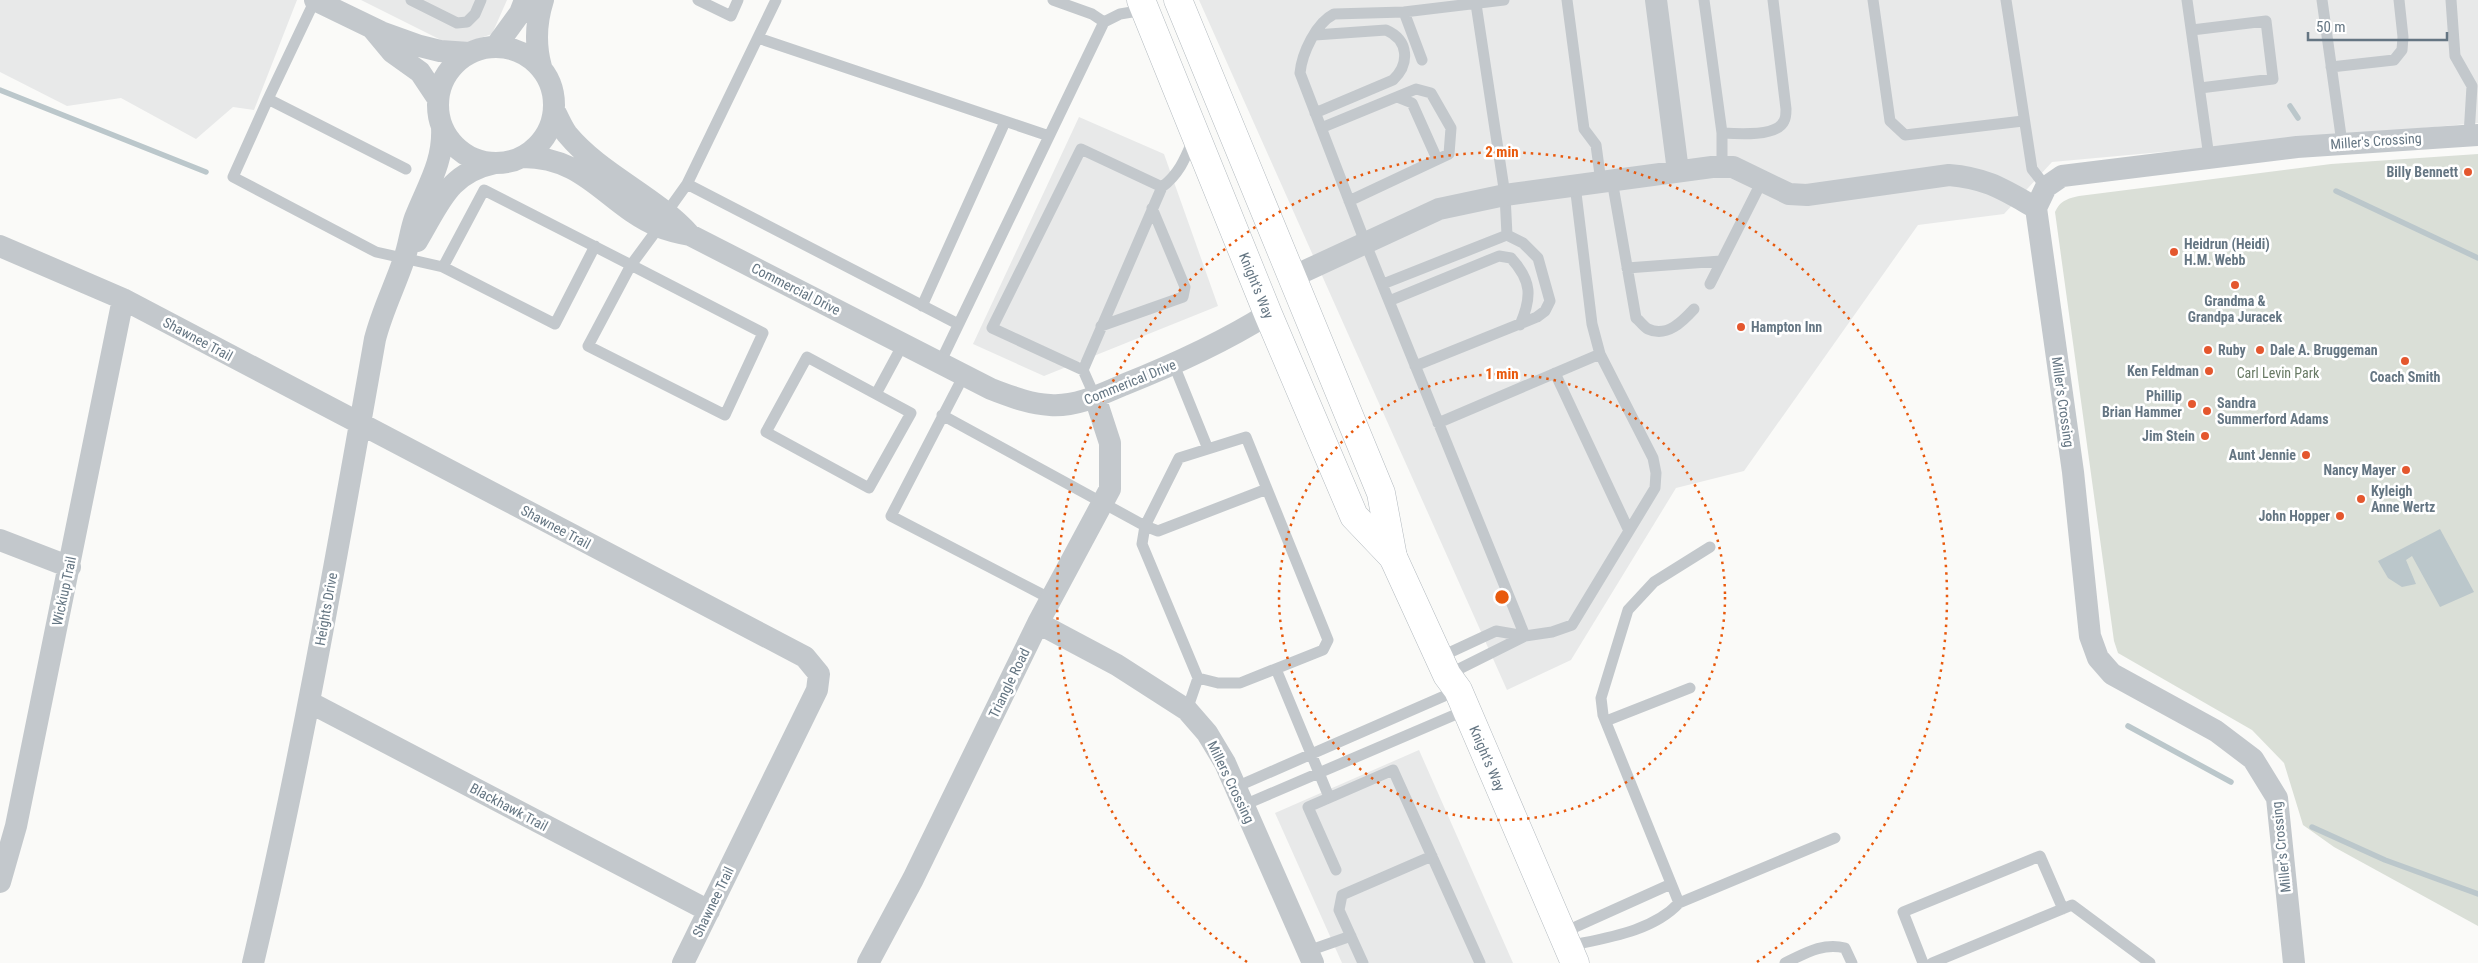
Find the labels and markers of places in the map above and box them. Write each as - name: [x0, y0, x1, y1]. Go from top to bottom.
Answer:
- place label: Billy Bennett: [2386, 164, 2458, 180]
- marker: Billy Bennett: [2462, 166, 2474, 178]
- place label: Heidrun (Heidi) H.M. Webb: [2184, 236, 2270, 268]
- marker: Heidrun (Heidi) H.M. Webb: [2168, 246, 2180, 258]
- marker: Grandma & Grandpa Juracek: [2229, 279, 2241, 291]
- place label: Grandma & Grandpa Juracek: [2188, 293, 2283, 325]
- place label: Hampton Inn: [1751, 319, 1822, 335]
- marker: Hampton Inn: [1735, 321, 1747, 333]
- place label: Ruby: [2218, 342, 2246, 358]
- place label: Dale A. Bruggeman: [2270, 342, 2378, 358]
- marker: Ruby: [2202, 344, 2214, 356]
- marker: Dale A. Bruggeman: [2254, 344, 2266, 356]
- marker: Coach Smith: [2399, 355, 2411, 367]
- place label: Ken Feldman: [2127, 363, 2199, 379]
- marker: Ken Feldman: [2203, 365, 2215, 377]
- place label: Coach Smith: [2370, 369, 2440, 385]
- place label: Phillip Brian Hammer: [2102, 388, 2182, 420]
- place label: Sandra Summerford Adams: [2217, 395, 2329, 427]
- marker: Phillip Brian Hammer: [2186, 398, 2198, 410]
- marker: Sandra Summerford Adams: [2201, 405, 2213, 417]
- place label: Jim Stein: [2142, 428, 2195, 444]
- marker: Jim Stein: [2199, 430, 2211, 442]
- place label: Aunt Jennie: [2229, 447, 2296, 463]
- marker: Aunt Jennie: [2300, 449, 2312, 461]
- place label: Nancy Mayer: [2323, 462, 2396, 478]
- marker: Nancy Mayer: [2400, 464, 2412, 476]
- place label: Kyleigh Anne Wertz: [2371, 483, 2435, 515]
- marker: Kyleigh Anne Wertz: [2355, 493, 2367, 505]
- place label: John Hopper: [2258, 508, 2330, 524]
- marker: John Hopper: [2334, 510, 2346, 522]
- centre of rings: [1493, 588, 1511, 606]

